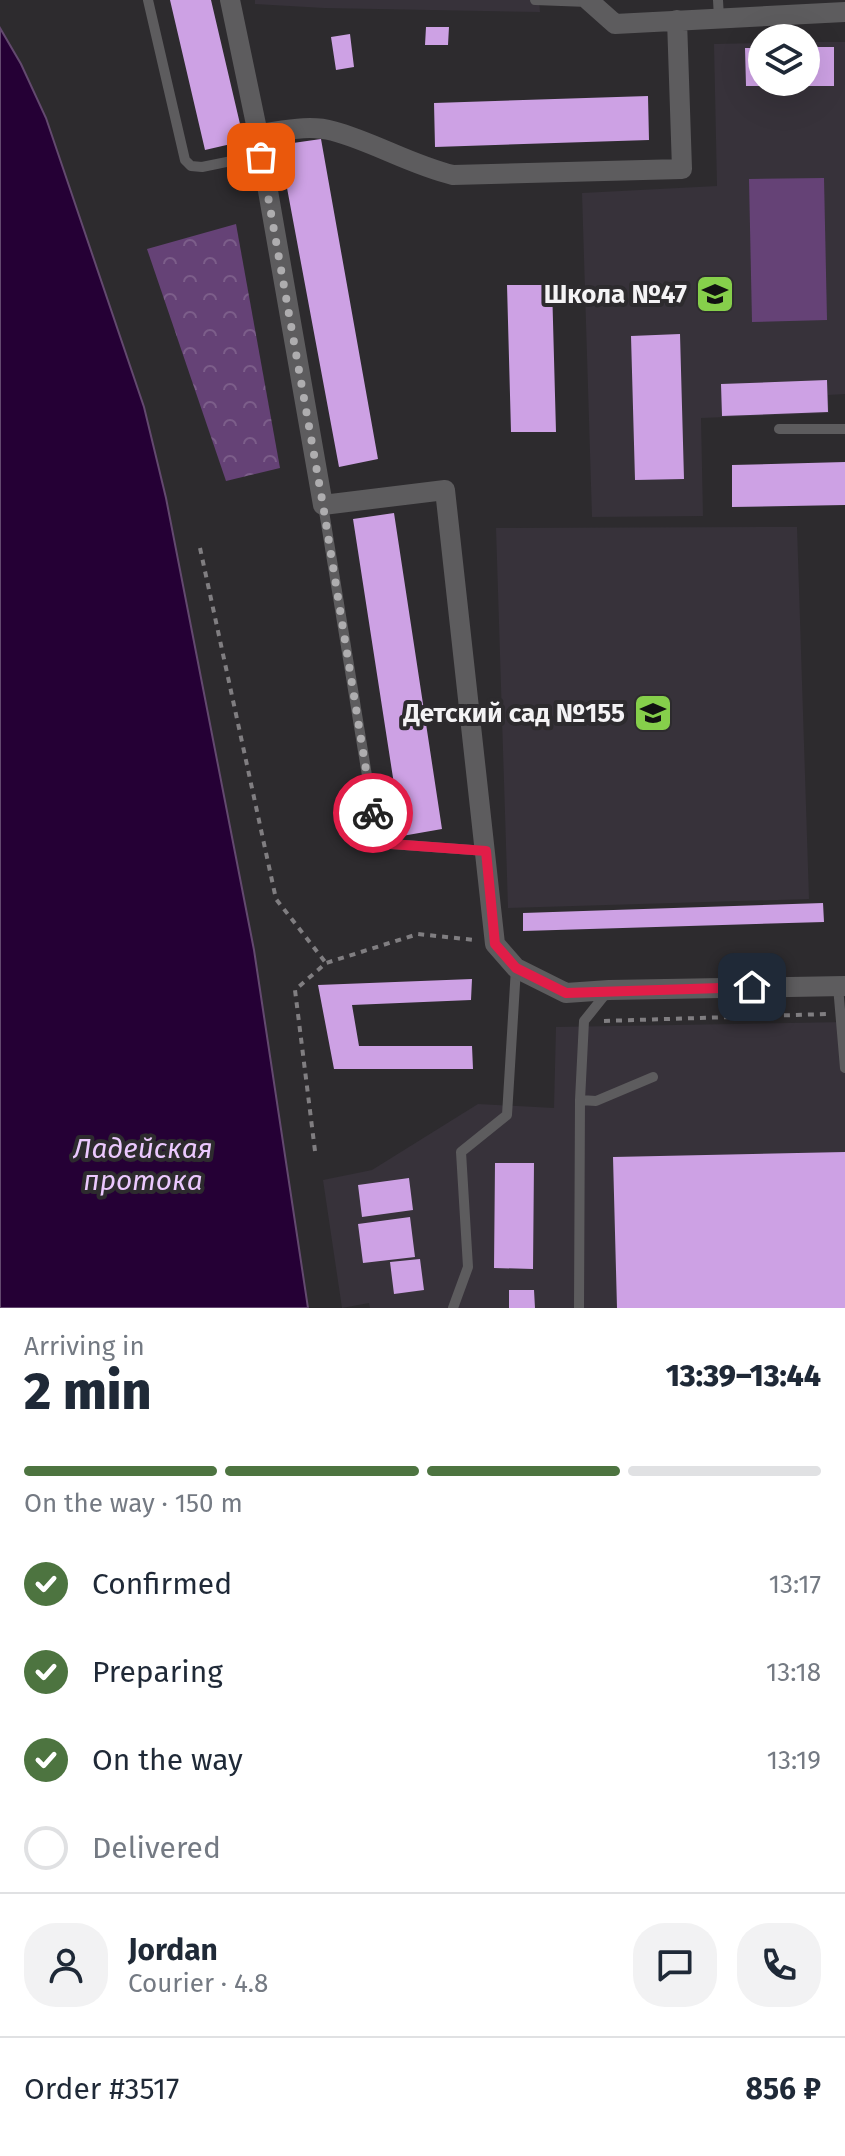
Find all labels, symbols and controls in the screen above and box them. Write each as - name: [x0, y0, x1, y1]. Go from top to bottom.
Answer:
- map controls: [748, 24, 820, 96]
- button: layers: [748, 24, 820, 96]
- pin: [227, 123, 295, 191]
- icon: bag: [239, 135, 283, 179]
- school or university icon: Школа №47: [694, 273, 736, 315]
- place label: Школа №47: [544, 279, 687, 310]
- school or university icon: Детский сад №155: [632, 692, 674, 734]
- place label: Детский сад №155: [402, 698, 625, 729]
- courier: [333, 773, 413, 853]
- icon: bike: [351, 791, 395, 835]
- pin: [718, 953, 786, 1021]
- icon: home: [730, 965, 774, 1009]
- water label: Ладейская протока: [72, 1132, 213, 1197]
- text: Arriving in: [24, 1331, 145, 1362]
- text: 13:39–13:44: [666, 1358, 821, 1394]
- text: 2 min: [24, 1360, 151, 1423]
- text: On the way · 150 m: [24, 1488, 243, 1519]
- icon: check: [24, 1562, 68, 1606]
- text: Confirmed: [92, 1566, 232, 1602]
- text: 13:17: [769, 1569, 821, 1600]
- icon: check: [24, 1650, 68, 1694]
- text: Preparing: [92, 1654, 223, 1690]
- text: 13:18: [766, 1657, 821, 1688]
- icon: check: [24, 1738, 68, 1782]
- text: On the way: [92, 1742, 243, 1778]
- text: 13:19: [767, 1745, 821, 1776]
- text: Delivered: [92, 1830, 221, 1866]
- button: person: [24, 1923, 108, 2007]
- button: chat: [633, 1923, 717, 2007]
- button: phone: [737, 1923, 821, 2007]
- text: Jordan: [128, 1932, 218, 1968]
- text: Courier · 4.8: [128, 1968, 268, 1999]
- text: Order #3517: [24, 2071, 179, 2107]
- text: 856 ₽: [746, 2071, 821, 2107]

